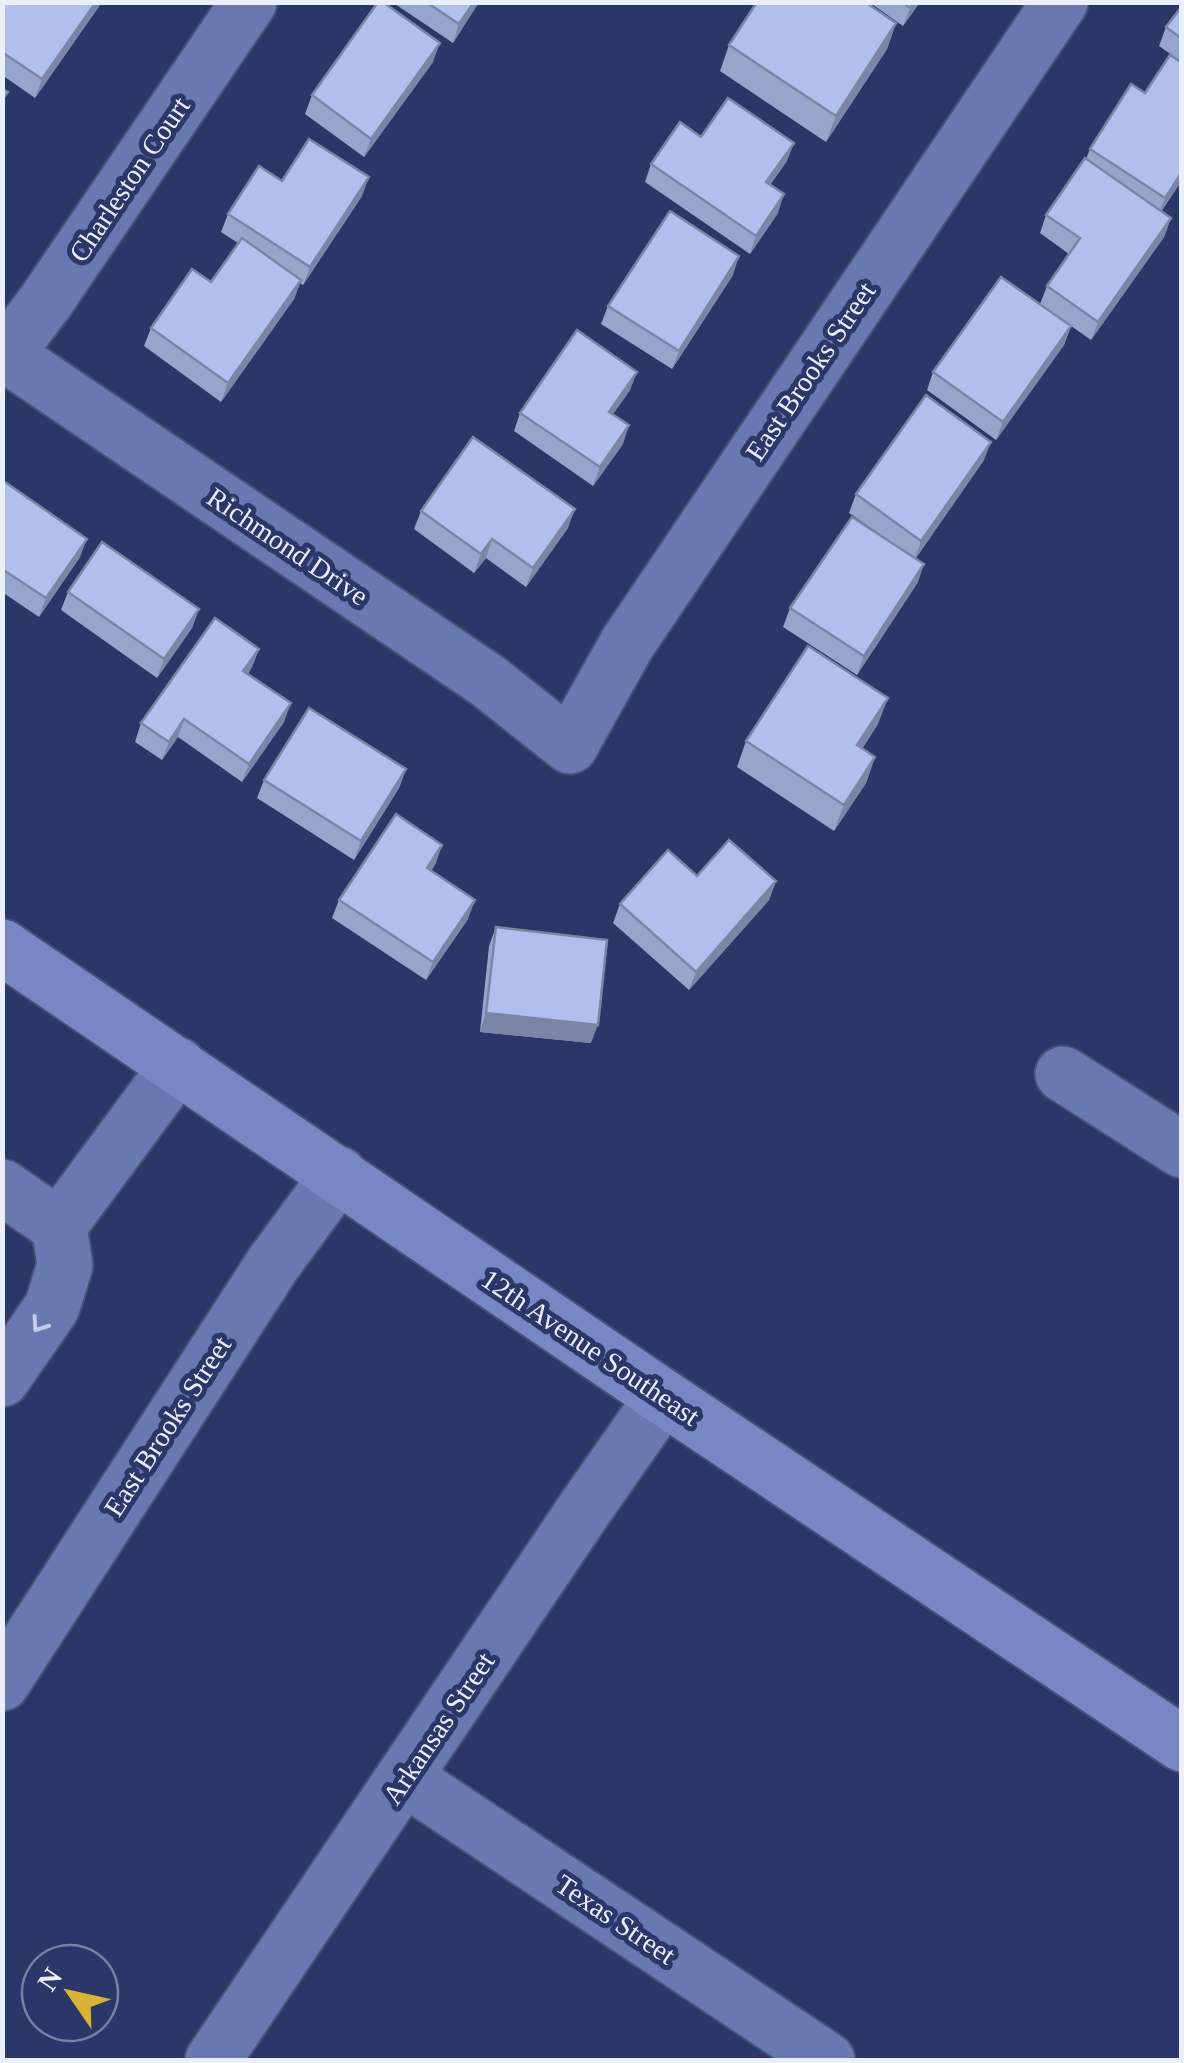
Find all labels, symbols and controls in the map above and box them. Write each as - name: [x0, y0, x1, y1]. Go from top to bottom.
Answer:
- street label: Charleston Court: [63, 91, 196, 268]
- street label: East Brooks Street: [739, 276, 882, 466]
- street label: Richmond Drive: [201, 481, 374, 612]
- street label: 12th Avenue Southeast: [476, 1263, 706, 1432]
- one-way arrow: [33, 1314, 52, 1332]
- street label: East Brooks Street: [98, 1330, 237, 1522]
- street label: Arkansas Street: [376, 1646, 501, 1810]
- street label: Texas Street: [550, 1868, 681, 1971]
- north arrow: [20, 1943, 120, 2043]
- text: N: [31, 1962, 68, 1996]

